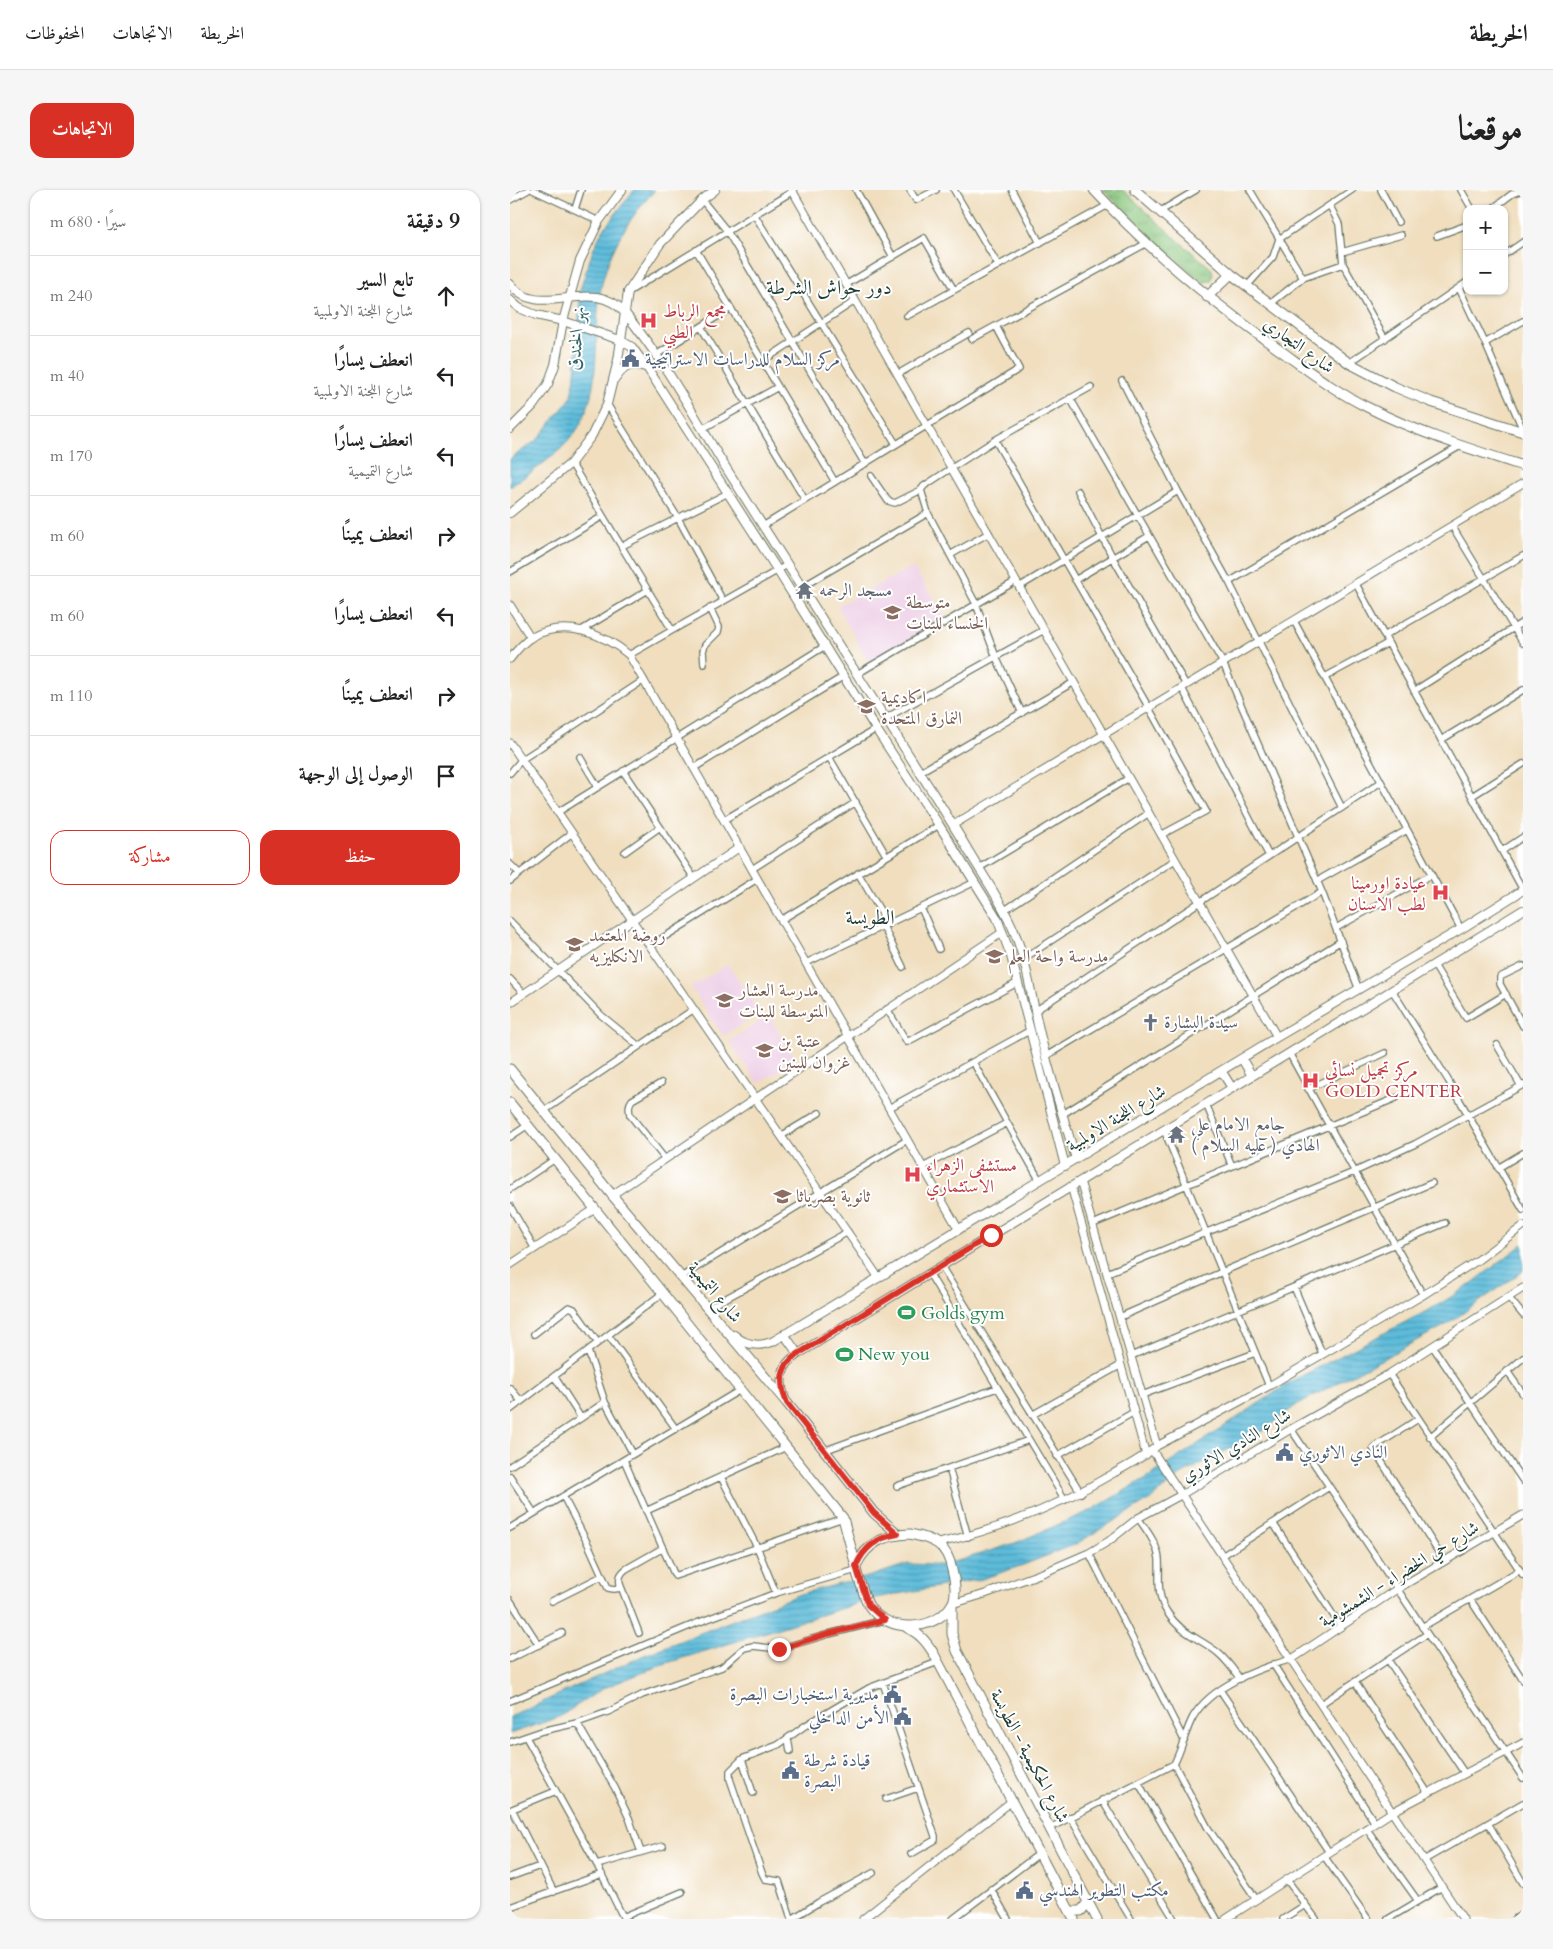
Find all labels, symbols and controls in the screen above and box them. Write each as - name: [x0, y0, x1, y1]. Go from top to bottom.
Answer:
- text: الخريطة: [1470, 17, 1528, 50]
- text: المحفوظات: [25, 21, 84, 46]
- text: الاتجاهات: [112, 21, 172, 46]
- text: الخريطة: [200, 21, 244, 46]
- button: الاتجاهات: [30, 103, 134, 158]
- text: موقعنا: [1458, 104, 1523, 152]
- map controls: [1463, 205, 1508, 295]
- button: +: [1463, 205, 1508, 250]
- text: 9 دقيقة: [407, 207, 460, 236]
- text: سيرًا · 680 m: [50, 211, 126, 233]
- button: −: [1463, 250, 1508, 295]
- text: تابع السير: [358, 267, 413, 293]
- district label: دور حواش الشرطة: [766, 274, 892, 301]
- icon: ahead: [432, 282, 460, 310]
- text: 240 m: [50, 285, 92, 307]
- place label: مجمع الرباط الطبي: [663, 299, 726, 349]
- text: شارع اللجنة الاولمبية: [313, 300, 413, 322]
- water label: نهر الخندق: [561, 305, 591, 371]
- hospital icon: مجمع الرباط الطبي: [639, 311, 659, 331]
- street label: شارع التجاري: [1257, 311, 1339, 381]
- text: انعطف يسارًا: [334, 347, 413, 373]
- place label: مركز السلام للدراسات الاستراتيجية: [645, 347, 840, 375]
- public building icon: مركز السلام للدراسات الاستراتيجية: [621, 349, 641, 369]
- icon: left: [432, 362, 460, 390]
- text: 40 m: [50, 365, 84, 387]
- text: شارع اللجنة الاولمبية: [313, 380, 413, 402]
- text: انعطف يسارًا: [334, 427, 413, 453]
- icon: left: [432, 442, 460, 470]
- text: 170 m: [50, 445, 92, 467]
- text: شارع التميمية: [348, 460, 413, 482]
- text: انعطف يمينًا: [342, 521, 413, 547]
- icon: right: [432, 522, 460, 550]
- text: 60 m: [50, 525, 84, 547]
- place label: مسجد الرحمه: [819, 578, 892, 603]
- temple icon: مسجد الرحمه: [795, 580, 815, 600]
- place label: متوسطة الخنساء للبنات: [906, 590, 988, 636]
- text: انعطف يسارًا: [334, 601, 413, 627]
- icon: left: [432, 602, 460, 630]
- school or university icon: متوسطة الخنساء للبنات: [882, 602, 902, 622]
- text: 60 m: [50, 605, 84, 627]
- text: انعطف يمينًا: [342, 681, 413, 707]
- icon: right: [432, 682, 460, 710]
- text: 110 m: [50, 685, 92, 707]
- place label: اكاديمية النمارق المتحدة: [881, 685, 962, 731]
- school or university icon: اكاديمية النمارق المتحدة: [857, 697, 877, 717]
- text: الوصول إلى الوجهة: [299, 761, 413, 787]
- icon: arrive: [432, 762, 460, 790]
- button: مشاركة: [50, 830, 250, 885]
- button: حفظ: [260, 830, 460, 885]
- place label: عيادة اورمينا لطب الاسنان: [1348, 871, 1426, 917]
- hospital icon: عيادة اورمينا لطب الاسنان: [1430, 883, 1450, 903]
- district label: الطويسة: [845, 904, 895, 931]
- place label: روضة المعتمد الانكليزيه: [589, 923, 666, 969]
- school or university icon: روضة المعتمد الانكليزيه: [565, 935, 585, 955]
- place label: مدرسة واحة العلم: [1008, 944, 1109, 974]
- school or university icon: مدرسة واحة العلم: [984, 946, 1004, 966]
- place label: مدرسة العشار المتوسطة للبنات: [737, 978, 828, 1024]
- school or university icon: مدرسة العشار المتوسطة للبنات: [715, 990, 735, 1010]
- place label: سيدة البشارة: [1164, 1010, 1238, 1035]
- church icon: سيدة البشارة: [1140, 1012, 1160, 1032]
- place label: عتبة بن غزوان للبنين: [778, 1029, 851, 1075]
- school or university icon: عتبة بن غزوان للبنين: [754, 1041, 774, 1061]
- place label: مركز تجميل نسائي GOLD CENTER: [1325, 1058, 1463, 1104]
- hospital icon: مركز تجميل نسائي GOLD CENTER: [1301, 1070, 1321, 1090]
- street label: شارع اللجنة الاولمبية: [1062, 1079, 1172, 1160]
- place label: جامع الامام علي الهادي ( عليه السلام ): [1191, 1112, 1320, 1161]
- temple icon: جامع الامام علي الهادي ( عليه السلام ): [1167, 1124, 1187, 1144]
- place label: مستشفى الزهراء الاستثماري: [926, 1153, 1017, 1201]
- hospital icon: مستشفى الزهراء الاستثماري: [902, 1165, 922, 1185]
- place label: ثانوية بصرياثا: [796, 1184, 871, 1209]
- school or university icon: ثانوية بصرياثا: [772, 1186, 792, 1206]
- route start: [980, 1224, 1003, 1247]
- street label: شارع التميمية: [680, 1256, 748, 1330]
- place label: Golds gym: [921, 1301, 1006, 1326]
- sports icon: Golds gym: [897, 1303, 917, 1323]
- place label: New you: [858, 1342, 930, 1367]
- sports icon: New you: [834, 1344, 854, 1364]
- street label: شارع النادي الاثوري: [1177, 1403, 1297, 1490]
- place label: النادي الاثوري: [1299, 1440, 1387, 1467]
- public building icon: النادي الاثوري: [1275, 1442, 1295, 1462]
- street label: شارع حي الخضراء - الشمشومية: [1315, 1515, 1485, 1635]
- route end: [768, 1638, 791, 1661]
- place label: مديرية استخبارات البصرة: [730, 1682, 879, 1707]
- public building icon: مديرية استخبارات البصرة: [883, 1684, 903, 1704]
- street label: شارع الحكيمية - الطويسة: [982, 1685, 1075, 1828]
- place label: الأمن الداخلي: [809, 1704, 889, 1734]
- public building icon: الأمن الداخلي: [893, 1707, 913, 1727]
- place label: قيادة شرطة البصرة: [804, 1748, 871, 1794]
- public building icon: قيادة شرطة البصرة: [780, 1760, 800, 1780]
- place label: مكتب التطوير الهندسي: [1039, 1878, 1169, 1907]
- public building icon: مكتب التطوير الهندسي: [1015, 1880, 1035, 1900]

